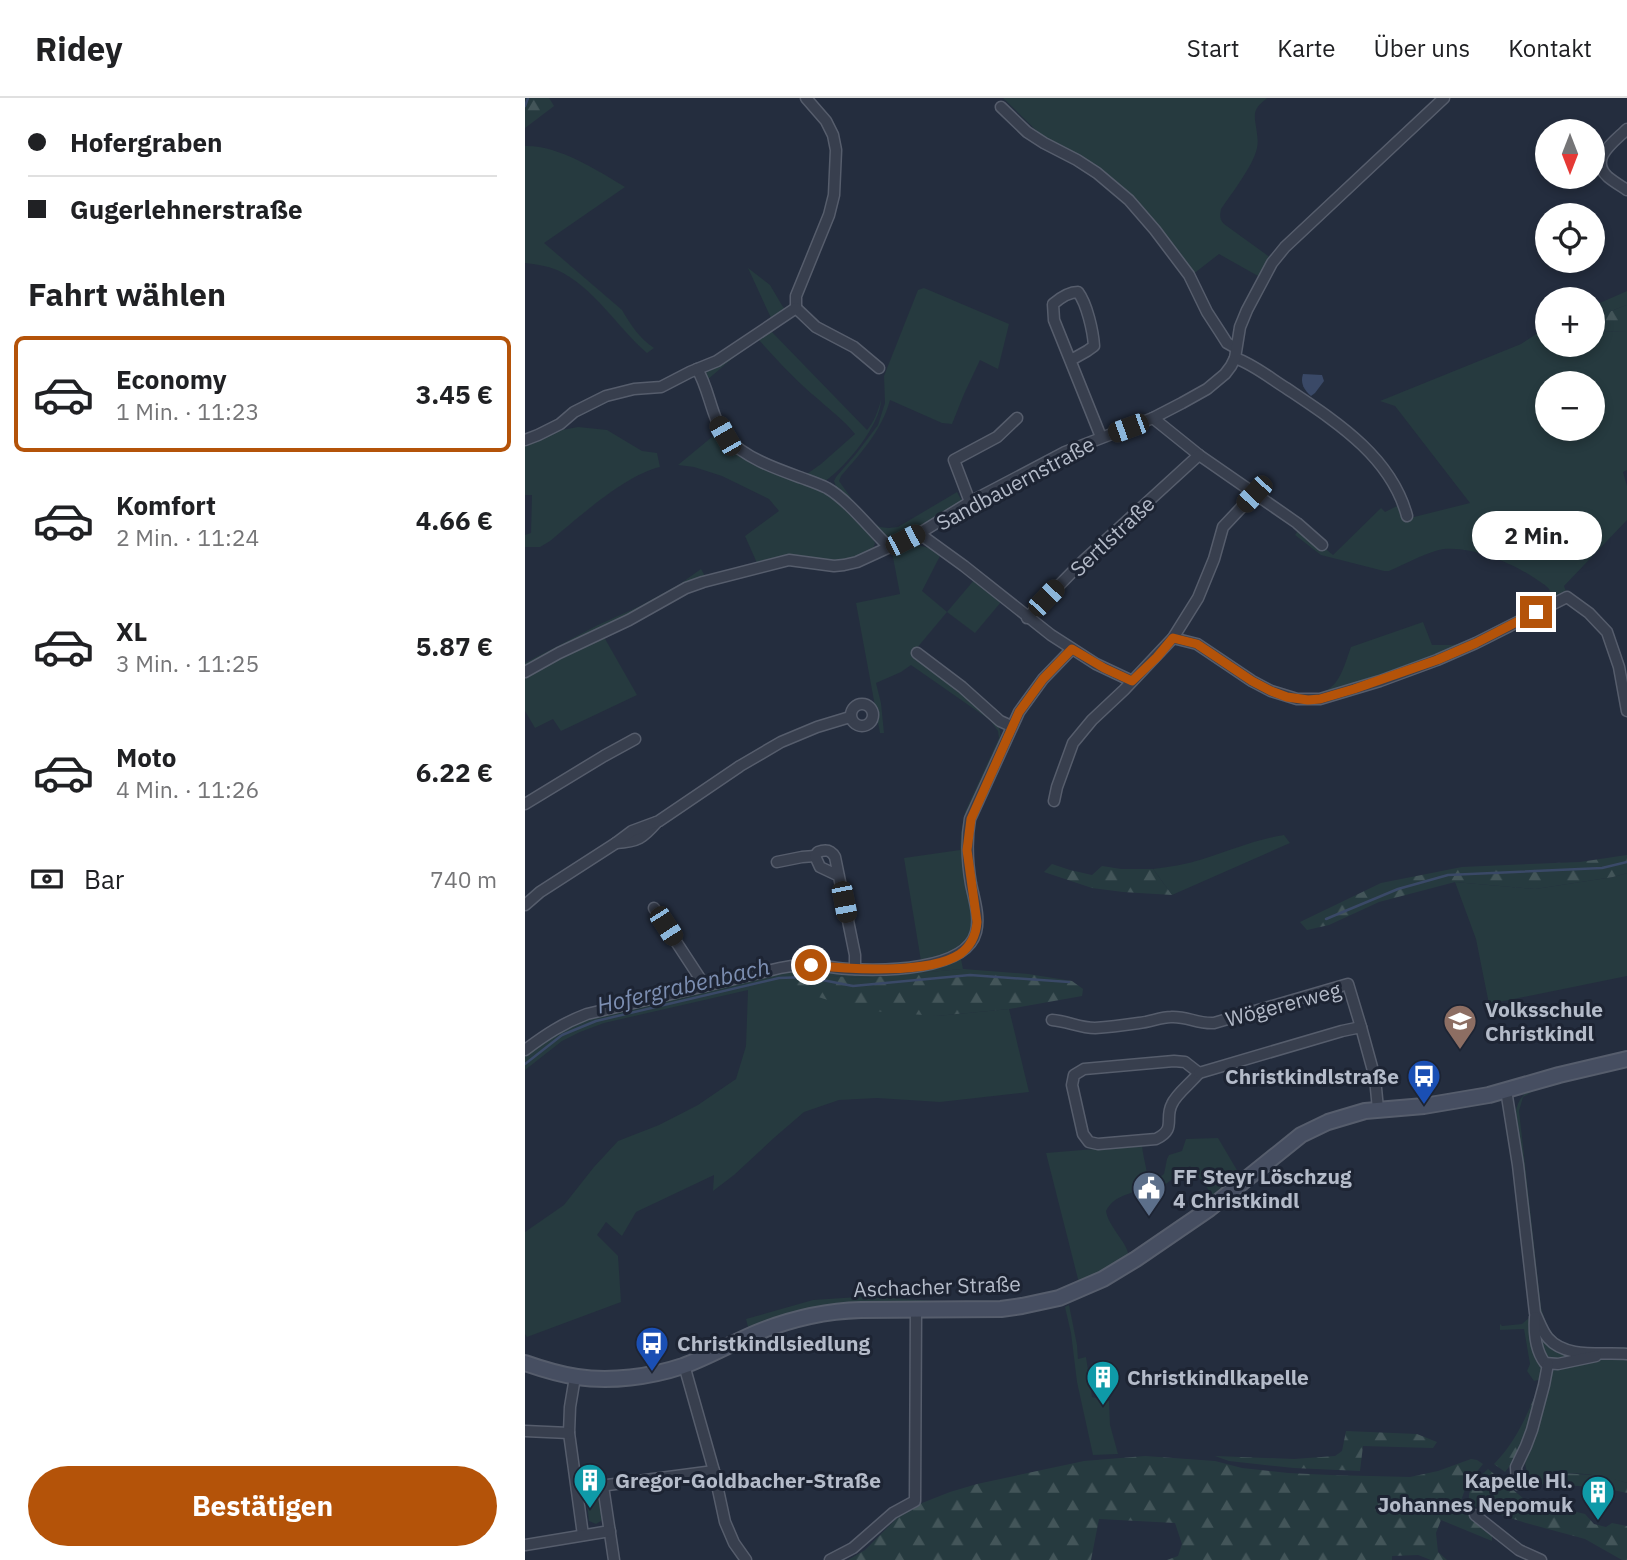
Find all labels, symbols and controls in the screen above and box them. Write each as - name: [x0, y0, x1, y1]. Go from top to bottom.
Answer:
- text: Ridey: [35, 27, 123, 70]
- text: Start: [1187, 32, 1239, 64]
- text: Karte: [1277, 32, 1335, 64]
- text: Über uns: [1373, 32, 1470, 64]
- text: Kontakt: [1508, 32, 1592, 64]
- north arrow: [1535, 119, 1605, 189]
- map controls: [1535, 119, 1605, 441]
- text: Hofergraben: [70, 125, 223, 159]
- text: Gugerlehnerstraße: [70, 192, 303, 226]
- button: locate: [1535, 203, 1605, 273]
- text: Fahrt wählen: [28, 273, 226, 315]
- button: +: [1535, 287, 1605, 357]
- text: Economy: [116, 362, 227, 396]
- icon: car: [32, 363, 95, 426]
- button: −: [1535, 371, 1605, 441]
- text: 3.45 €: [416, 377, 493, 411]
- text: 1 Min. · 11:23: [116, 396, 259, 426]
- car: [1105, 411, 1152, 445]
- car: [706, 413, 745, 459]
- street label: Sandbauernstraße: [931, 429, 1099, 537]
- car: [1232, 471, 1277, 517]
- text: Komfort: [116, 488, 216, 522]
- icon: car: [32, 489, 95, 552]
- street label: Sertlstraße: [1064, 490, 1160, 582]
- text: 4.66 €: [416, 503, 493, 537]
- callout: 2 Min.: [1471, 510, 1601, 560]
- text: 2 Min.: [1504, 520, 1570, 550]
- car: [882, 521, 929, 559]
- text: 2 Min. · 11:24: [116, 522, 259, 552]
- car: [1024, 576, 1069, 620]
- route end: [1520, 596, 1552, 628]
- text: XL: [116, 614, 147, 648]
- icon: car: [32, 615, 95, 678]
- text: 5.87 €: [416, 629, 493, 663]
- text: 3 Min. · 11:25: [116, 648, 259, 678]
- text: Moto: [116, 740, 176, 774]
- icon: car: [32, 741, 95, 804]
- text: 6.22 €: [416, 755, 493, 789]
- text: 4 Min. · 11:26: [116, 774, 259, 804]
- icon: cash: [28, 860, 66, 898]
- text: Bar: [84, 862, 124, 896]
- text: 740 m: [430, 864, 497, 894]
- car: [830, 879, 859, 925]
- car: [646, 903, 687, 949]
- route start: [795, 949, 827, 981]
- water label: Hofergrabenbach: [594, 951, 772, 1019]
- street label: Wögererweg: [1222, 975, 1344, 1033]
- place label: Volksschule Christkindl: [1485, 995, 1603, 1047]
- school or university icon: Volksschule Christkindl: [1441, 1002, 1479, 1051]
- bus stop icon: Christkindlstraße: [1405, 1057, 1443, 1106]
- place label: Christkindlstraße: [1225, 1062, 1399, 1090]
- place label: FF Steyr Löschzug 4 Christkindl: [1173, 1162, 1352, 1214]
- public building icon: FF Steyr Löschzug 4 Christkindl: [1130, 1169, 1168, 1218]
- street label: Aschacher Straße: [853, 1269, 1021, 1303]
- bus stop icon: Christkindlsiedlung: [633, 1324, 671, 1373]
- place label: Christkindlsiedlung: [677, 1329, 870, 1357]
- building icon: Christkindlkapelle: [1084, 1358, 1122, 1407]
- place label: Christkindlkapelle: [1127, 1363, 1309, 1391]
- building icon: Gregor-Goldbacher-Straße: [571, 1461, 609, 1510]
- button: Bestätigen: [28, 1466, 497, 1546]
- place label: Gregor-Goldbacher-Straße: [615, 1466, 881, 1494]
- place label: Kapelle Hl. Johannes Nepomuk: [1378, 1466, 1574, 1518]
- building icon: Kapelle Hl. Johannes Nepomuk: [1579, 1473, 1617, 1522]

